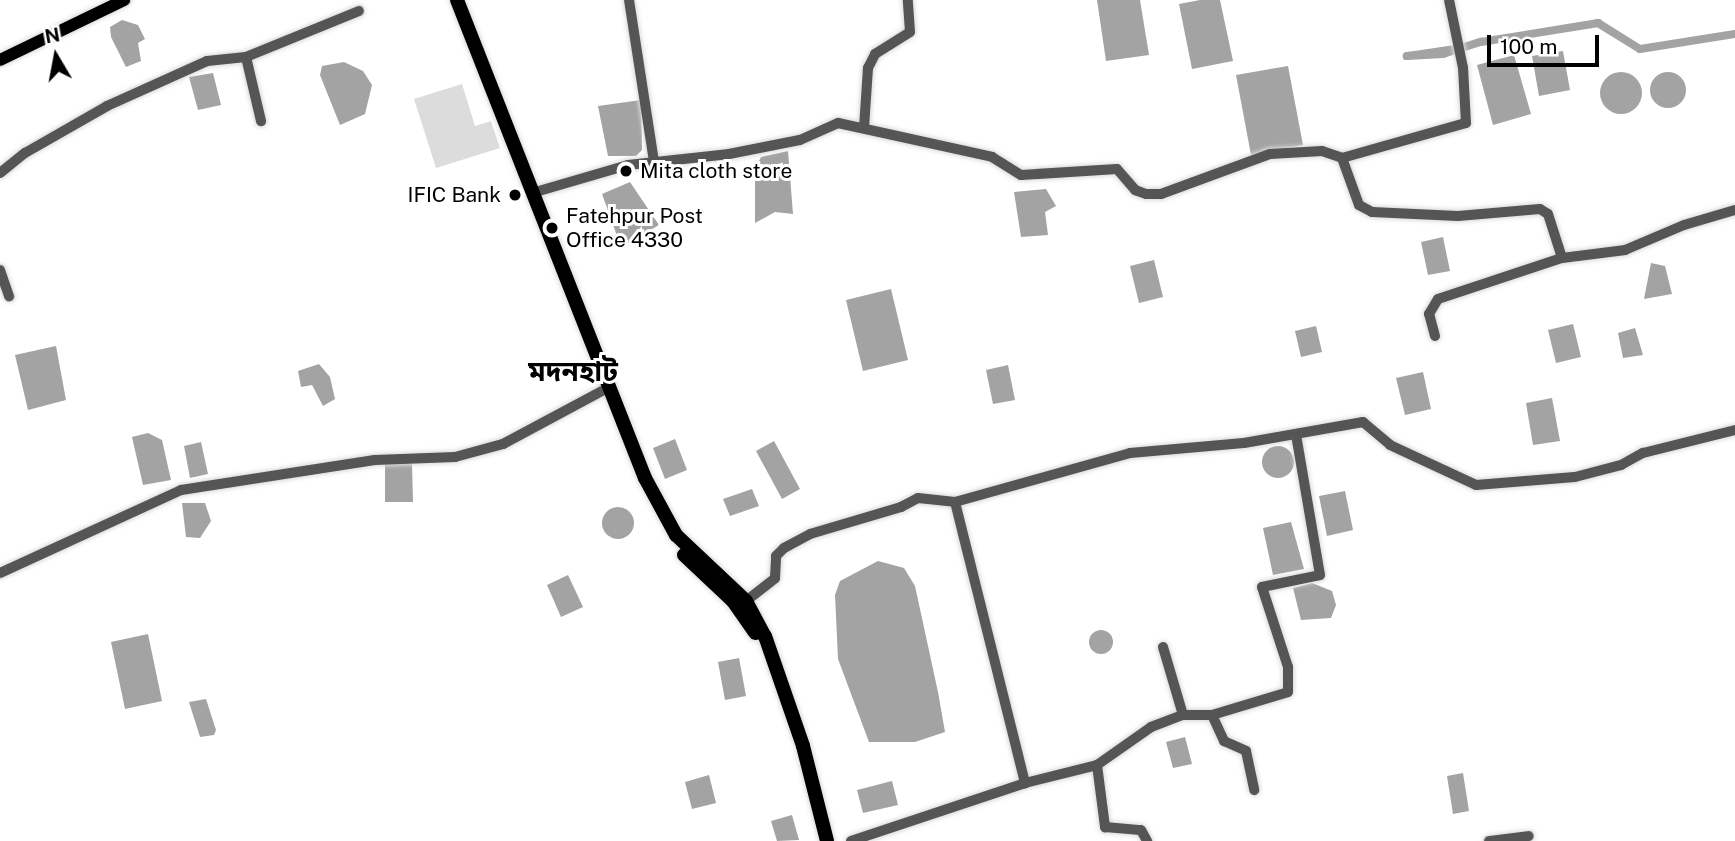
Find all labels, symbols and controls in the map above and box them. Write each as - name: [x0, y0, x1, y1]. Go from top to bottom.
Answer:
- north arrow: [21, 21, 91, 91]
- scale bar: [1490, 21, 1602, 65]
- text: N: [43, 23, 62, 47]
- text: 100 m: [1500, 34, 1557, 59]
- place label: Mita cloth store: [640, 158, 793, 184]
- marker: Mita cloth store: [618, 163, 634, 179]
- place label: IFIC Bank: [407, 182, 501, 208]
- marker: IFIC Bank: [507, 187, 523, 203]
- place label: Fatehpur Post Office 4330: [566, 203, 703, 253]
- marker: Fatehpur Post Office 4330: [544, 220, 560, 236]
- district label: মদনহাট: [528, 354, 618, 388]

